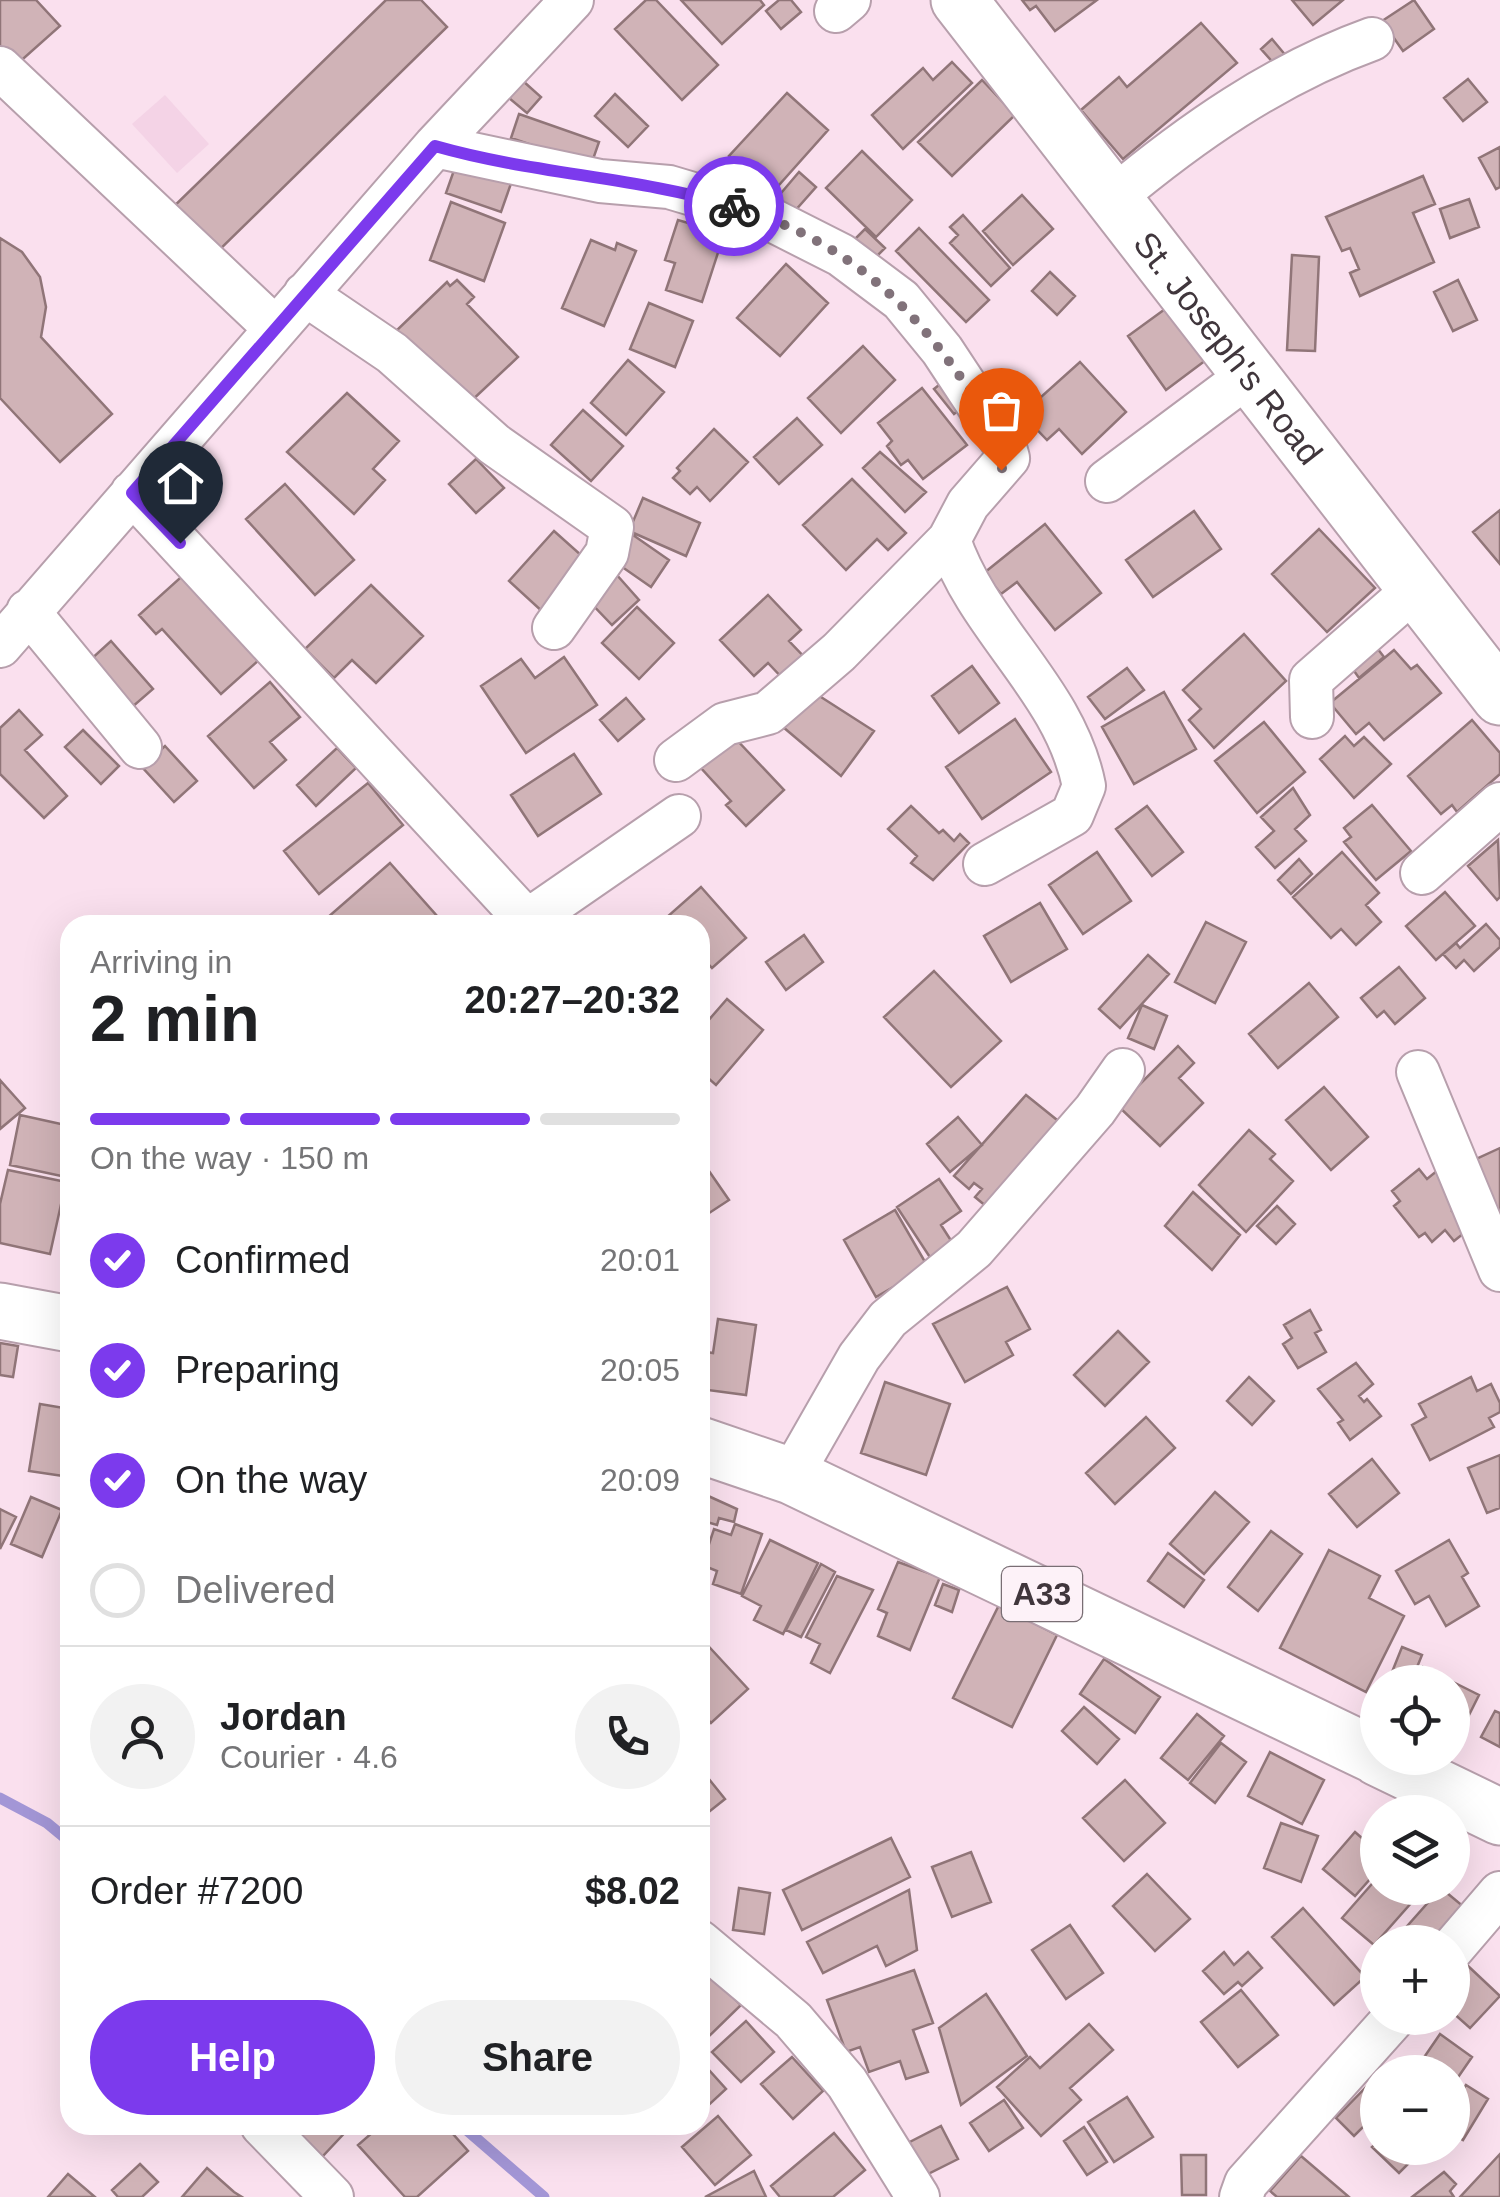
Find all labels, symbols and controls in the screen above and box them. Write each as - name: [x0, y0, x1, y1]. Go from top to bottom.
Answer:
- courier: [684, 156, 784, 256]
- icon: bike: [707, 179, 762, 234]
- street label: St. Joseph's Road: [1127, 224, 1331, 471]
- pin: [959, 368, 1044, 471]
- icon: bag: [974, 383, 1029, 438]
- pin: [138, 441, 223, 544]
- icon: home: [153, 456, 208, 511]
- text: Arriving in: [90, 944, 232, 980]
- text: 20:27–20:32: [464, 979, 680, 1021]
- text: 2 min: [90, 982, 260, 1055]
- text: On the way · 150 m: [90, 1140, 369, 1176]
- icon: check: [90, 1233, 145, 1288]
- text: Confirmed: [175, 1239, 350, 1281]
- text: 20:01: [600, 1242, 680, 1278]
- icon: check: [90, 1343, 145, 1398]
- text: Preparing: [175, 1349, 340, 1391]
- text: 20:05: [600, 1352, 680, 1388]
- icon: check: [90, 1453, 145, 1508]
- text: On the way: [175, 1459, 367, 1501]
- text: 20:09: [600, 1462, 680, 1498]
- road number: A33: [1002, 1567, 1082, 1621]
- text: Delivered: [175, 1569, 336, 1611]
- map controls: [1360, 1665, 1470, 2165]
- button: locate: [1360, 1665, 1470, 1775]
- button: person: [90, 1684, 195, 1789]
- button: phone: [575, 1684, 680, 1789]
- text: Jordan: [220, 1696, 347, 1738]
- text: Courier · 4.6: [220, 1739, 398, 1775]
- button: layers: [1360, 1795, 1470, 1905]
- text: Order #7200: [90, 1870, 303, 1912]
- text: $8.02: [585, 1870, 680, 1912]
- button: +: [1360, 1925, 1470, 2035]
- button: Help: [90, 2000, 375, 2115]
- button: Share: [395, 2000, 680, 2115]
- button: −: [1360, 2055, 1470, 2165]

